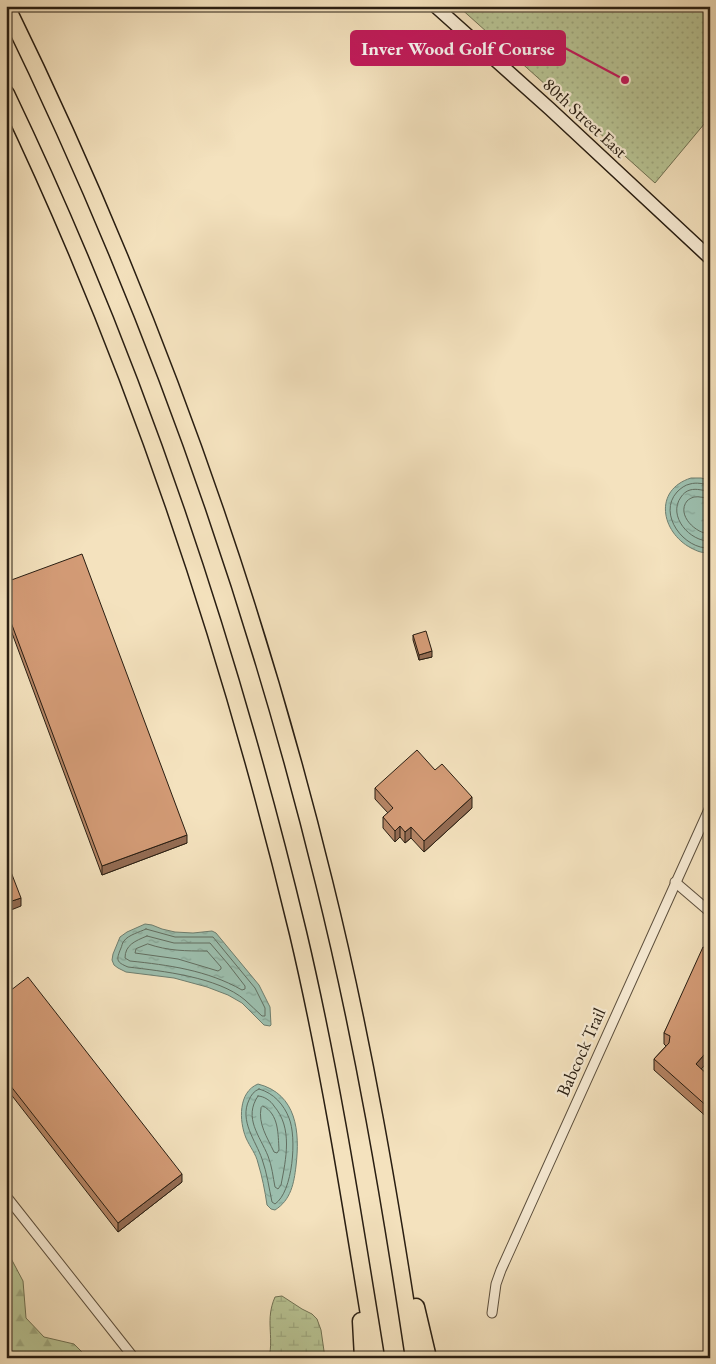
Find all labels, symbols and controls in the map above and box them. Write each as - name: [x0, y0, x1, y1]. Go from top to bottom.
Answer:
- callout: Inver Wood Golf Course: [351, 31, 565, 65]
- text: Inver Wood Golf Course: [361, 36, 555, 61]
- street label: 80th Street East: [538, 73, 633, 163]
- street label: Babcock Trail: [551, 1004, 610, 1100]

